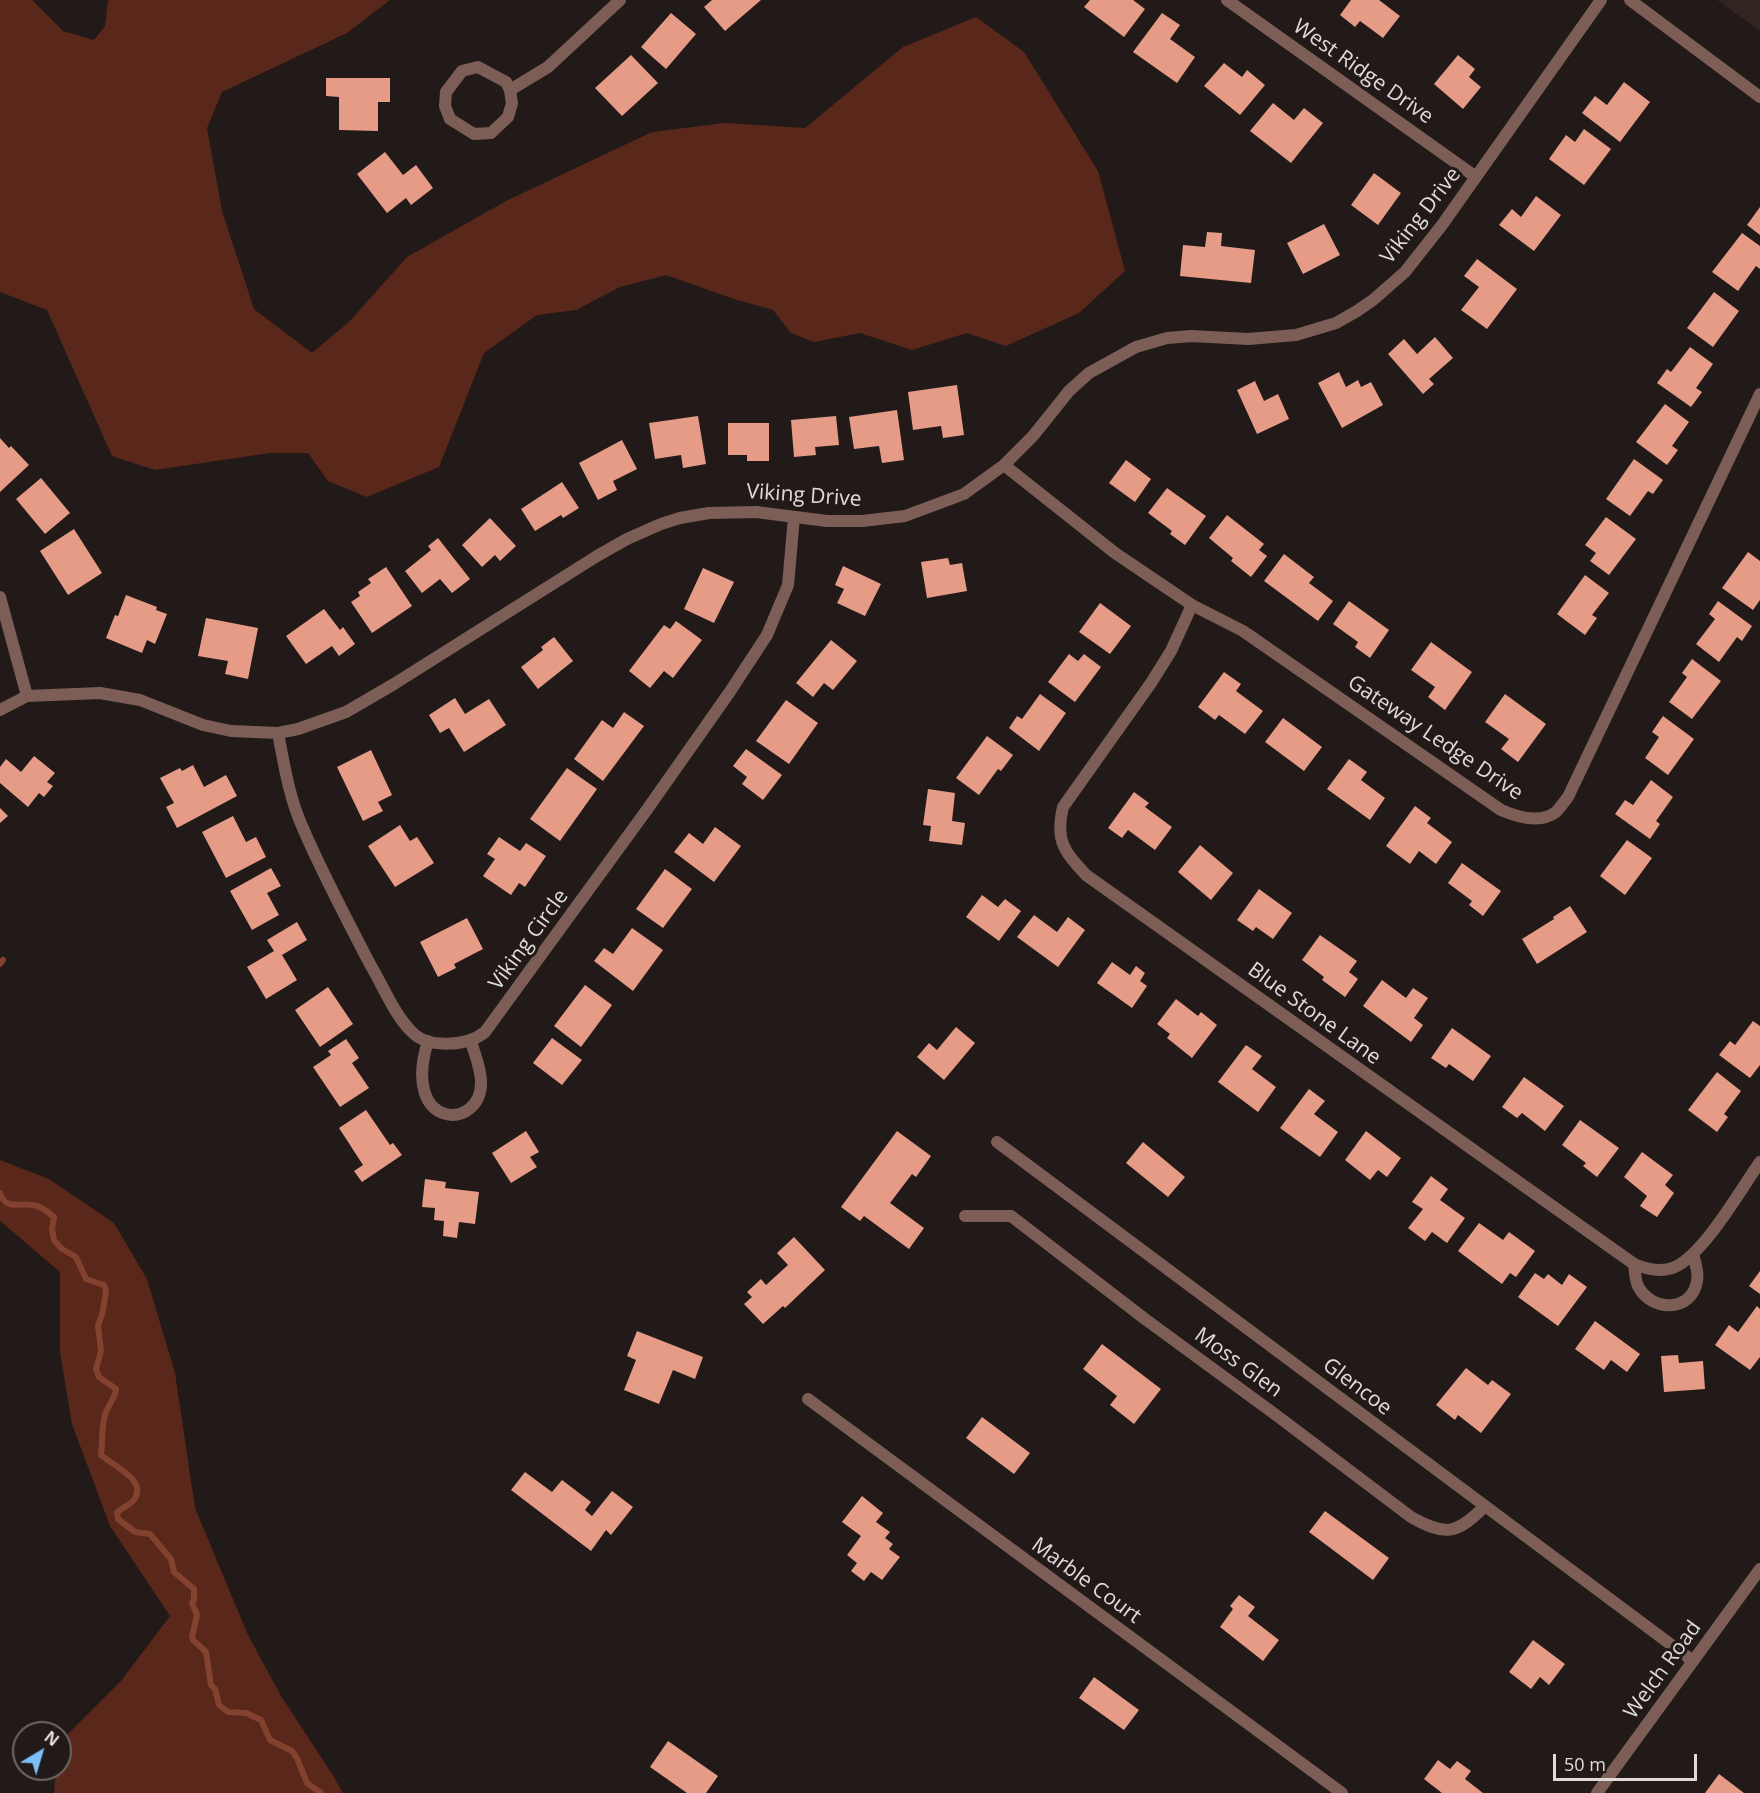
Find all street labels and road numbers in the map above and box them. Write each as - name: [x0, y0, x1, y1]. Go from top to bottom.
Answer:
- street label: West Ridge Drive: [1288, 14, 1438, 130]
- street label: Viking Drive: [1376, 163, 1466, 269]
- street label: Viking Drive: [746, 479, 862, 513]
- street label: Gateway Ledge Drive: [1343, 670, 1527, 806]
- street label: Viking Circle: [484, 885, 574, 995]
- street label: Blue Stone Lane: [1243, 957, 1385, 1071]
- street label: Moss Glen: [1189, 1323, 1287, 1403]
- street label: Glencoe: [1318, 1353, 1396, 1421]
- street label: Marble Court: [1026, 1533, 1146, 1629]
- street label: Welch Road: [1619, 1616, 1707, 1724]

